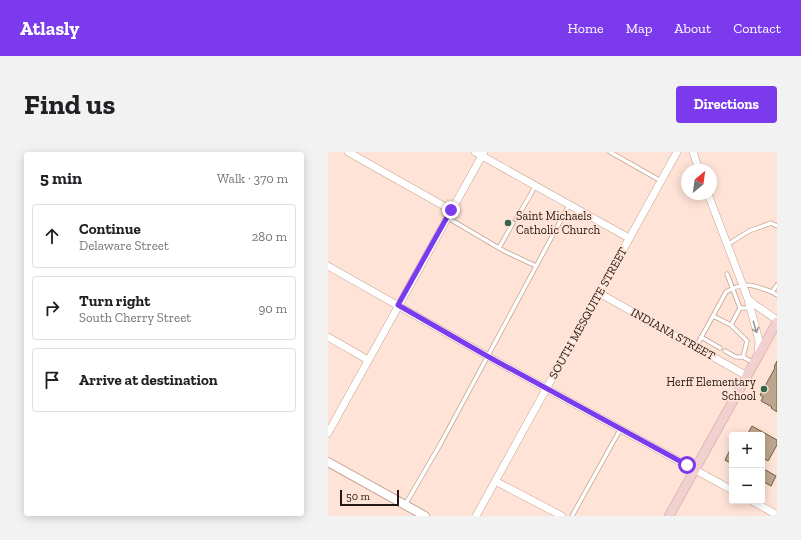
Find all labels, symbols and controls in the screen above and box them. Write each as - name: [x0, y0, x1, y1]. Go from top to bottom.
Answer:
- text: Atlasly: [20, 17, 79, 40]
- text: Home: [568, 20, 604, 37]
- text: Map: [626, 20, 652, 37]
- text: About: [674, 20, 711, 37]
- text: Contact: [733, 20, 781, 37]
- button: Directions: [676, 86, 777, 123]
- text: Find us: [24, 88, 115, 121]
- north arrow: [681, 164, 717, 200]
- text: 5 min: [40, 168, 82, 188]
- text: Walk · 370 m: [217, 171, 288, 186]
- route end: [442, 201, 460, 219]
- place label: Saint Michaels Catholic Church: [516, 209, 600, 237]
- marker: Saint Michaels Catholic Church: [503, 218, 513, 228]
- text: Continue: [79, 220, 141, 238]
- icon: ahead: [41, 225, 63, 247]
- text: 280 m: [252, 229, 287, 244]
- text: Delaware Street: [79, 238, 169, 253]
- street label: SOUTH MESQUITE STREET: [546, 244, 630, 381]
- text: Turn right: [79, 292, 150, 310]
- icon: right: [41, 297, 63, 319]
- text: 90 m: [258, 301, 287, 316]
- street label: INDIANA STREET: [628, 305, 718, 363]
- text: South Cherry Street: [79, 310, 191, 325]
- one-way arrow: [752, 320, 759, 333]
- icon: arrive: [41, 369, 63, 391]
- text: Arrive at destination: [79, 371, 218, 389]
- place label: Herff Elementary School: [666, 375, 757, 403]
- marker: Herff Elementary School: [759, 384, 769, 394]
- map controls: [729, 432, 765, 504]
- button: +: [729, 432, 765, 468]
- route start: [678, 456, 696, 474]
- button: −: [729, 468, 765, 504]
- scale bar: [340, 488, 399, 507]
- text: 50 m: [346, 490, 370, 503]

